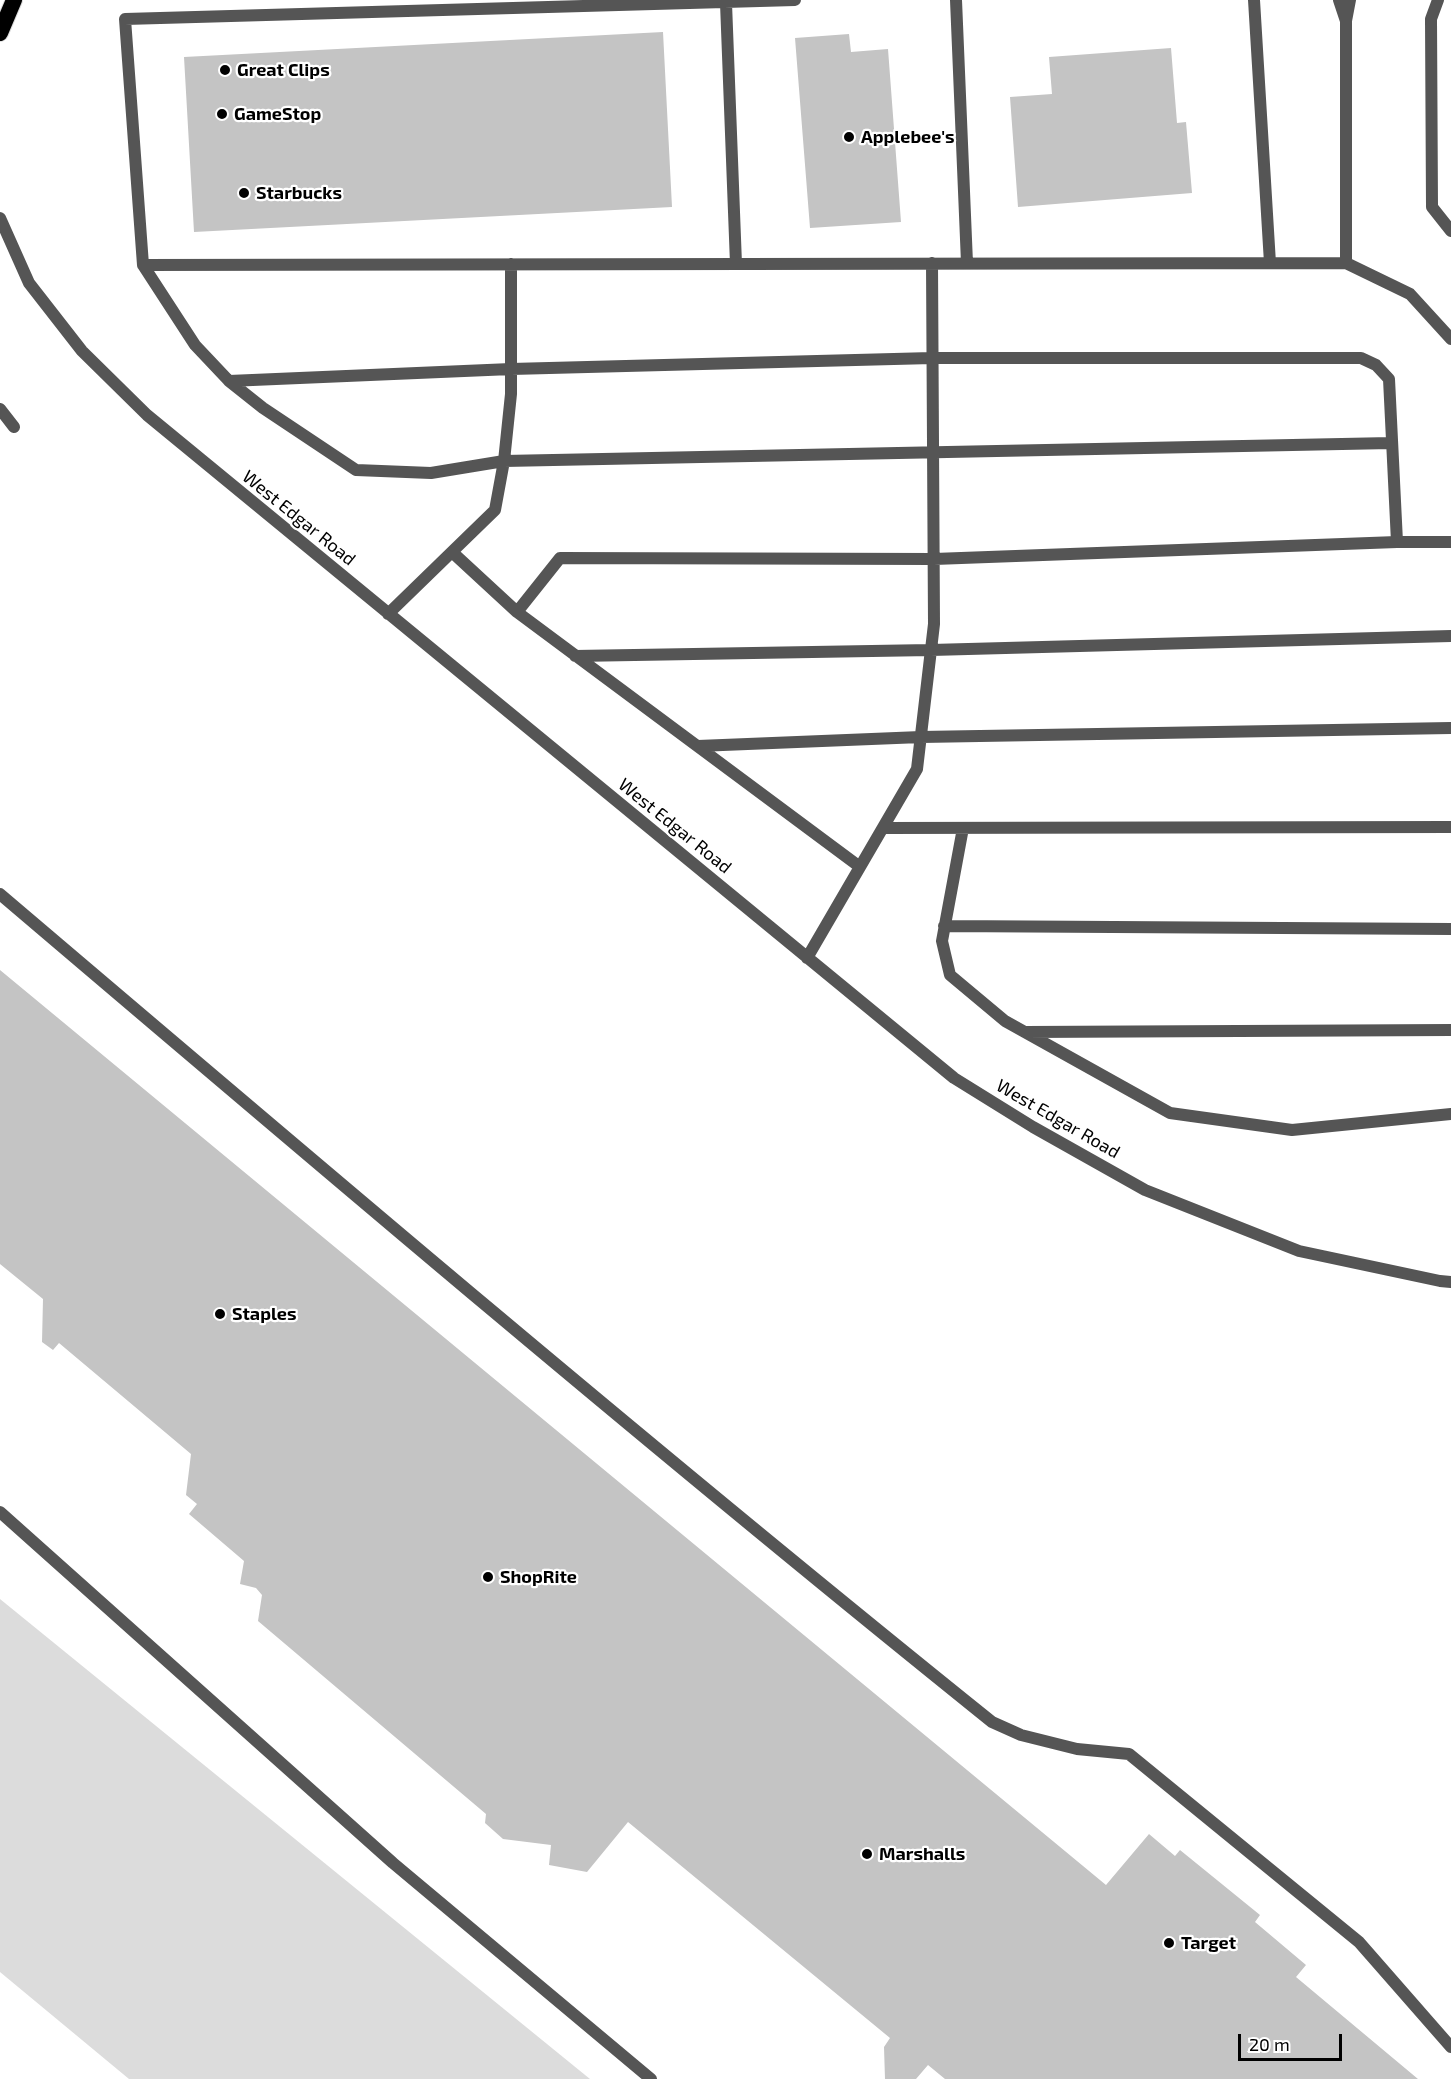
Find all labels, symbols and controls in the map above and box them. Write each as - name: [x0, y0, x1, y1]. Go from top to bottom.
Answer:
- place label: Great Clips: [237, 59, 330, 81]
- marker: Great Clips: [218, 63, 232, 77]
- place label: GameStop: [234, 103, 321, 125]
- marker: GameStop: [215, 107, 229, 121]
- place label: Applebee's: [861, 126, 955, 148]
- marker: Applebee's: [842, 130, 856, 144]
- place label: Starbucks: [256, 182, 342, 204]
- marker: Starbucks: [237, 186, 251, 200]
- street label: West Edgar Road: [238, 466, 360, 570]
- street label: West Edgar Road: [614, 774, 736, 878]
- street label: West Edgar Road: [992, 1075, 1124, 1163]
- place label: Staples: [232, 1303, 297, 1325]
- marker: Staples: [213, 1307, 227, 1321]
- place label: ShopRite: [500, 1566, 577, 1588]
- marker: ShopRite: [481, 1570, 495, 1584]
- place label: Marshalls: [879, 1843, 965, 1865]
- marker: Marshalls: [860, 1847, 874, 1861]
- place label: Target: [1181, 1932, 1236, 1954]
- marker: Target: [1162, 1936, 1176, 1950]
- scale bar: [1241, 2022, 1344, 2060]
- text: 20 m: [1249, 2033, 1290, 2055]

